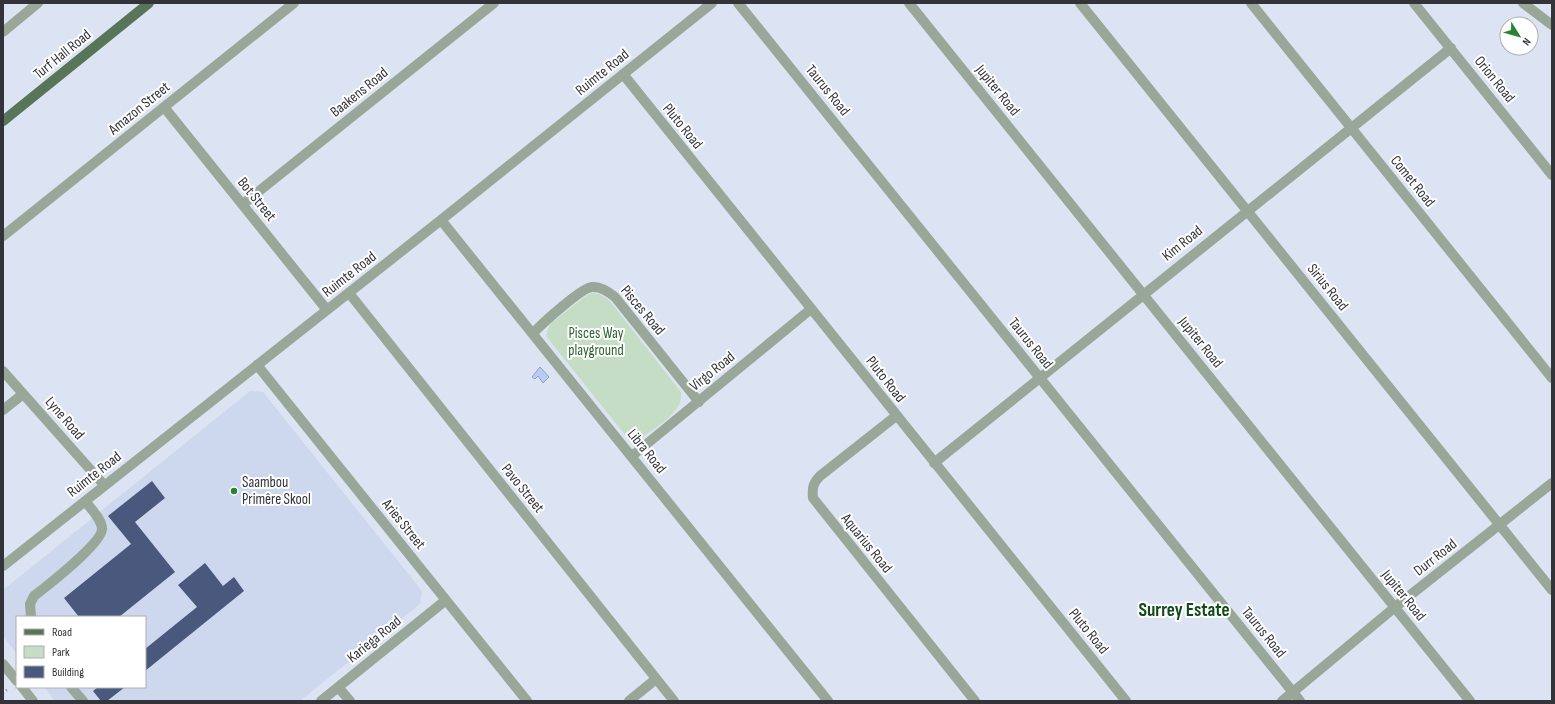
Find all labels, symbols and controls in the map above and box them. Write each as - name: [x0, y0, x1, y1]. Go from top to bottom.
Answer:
- north arrow: [1499, 16, 1539, 56]
- street label: Turf Hall Road: [30, 25, 95, 83]
- text: N: [1520, 35, 1534, 48]
- street label: Ruimte Road: [572, 45, 633, 100]
- street label: Orion Road: [1470, 52, 1519, 106]
- street label: Jupiter Road: [971, 60, 1024, 120]
- street label: Taurus Road: [801, 61, 854, 120]
- street label: Baakens Road: [327, 63, 392, 121]
- street label: Amazon Street: [104, 77, 174, 140]
- street label: Pluto Road: [658, 100, 707, 153]
- street label: Comet Road: [1386, 152, 1439, 211]
- street label: Bot Street: [233, 173, 280, 226]
- street label: Kim Road: [1158, 221, 1206, 265]
- street label: Ruimte Road: [318, 247, 380, 301]
- street label: Sirius Road: [1303, 260, 1352, 315]
- street label: Pisces Road: [616, 282, 669, 339]
- street label: Jupiter Road: [1174, 312, 1227, 372]
- street label: Taurus Road: [1004, 314, 1057, 373]
- park label: Pisces Way playground: [568, 324, 624, 360]
- street label: Virgo Road: [686, 347, 739, 395]
- street label: Pluto Road: [862, 352, 910, 406]
- street label: Lyne Road: [41, 393, 88, 444]
- street label: Libra Road: [623, 425, 670, 477]
- street label: Ruimte Road: [63, 447, 125, 501]
- street label: Pavo Street: [497, 460, 548, 517]
- place label: Saambou Primêre Skool: [242, 473, 311, 509]
- marker: Saambou Primêre Skool: [229, 486, 239, 496]
- street label: Aries Street: [377, 495, 430, 554]
- street label: Aquarius Road: [836, 509, 896, 577]
- street label: Durr Road: [1410, 535, 1461, 580]
- street label: Jupiter Road: [1377, 565, 1430, 625]
- district label: Surrey Estate: [1138, 599, 1230, 622]
- street label: Taurus Road: [1237, 603, 1290, 662]
- street label: Pluto Road: [1064, 605, 1113, 658]
- street label: Kariega Road: [343, 612, 405, 667]
- legend: [16, 616, 146, 688]
- text: Road: [52, 625, 72, 640]
- text: Park: [52, 645, 70, 660]
- text: Building: [52, 665, 84, 680]

